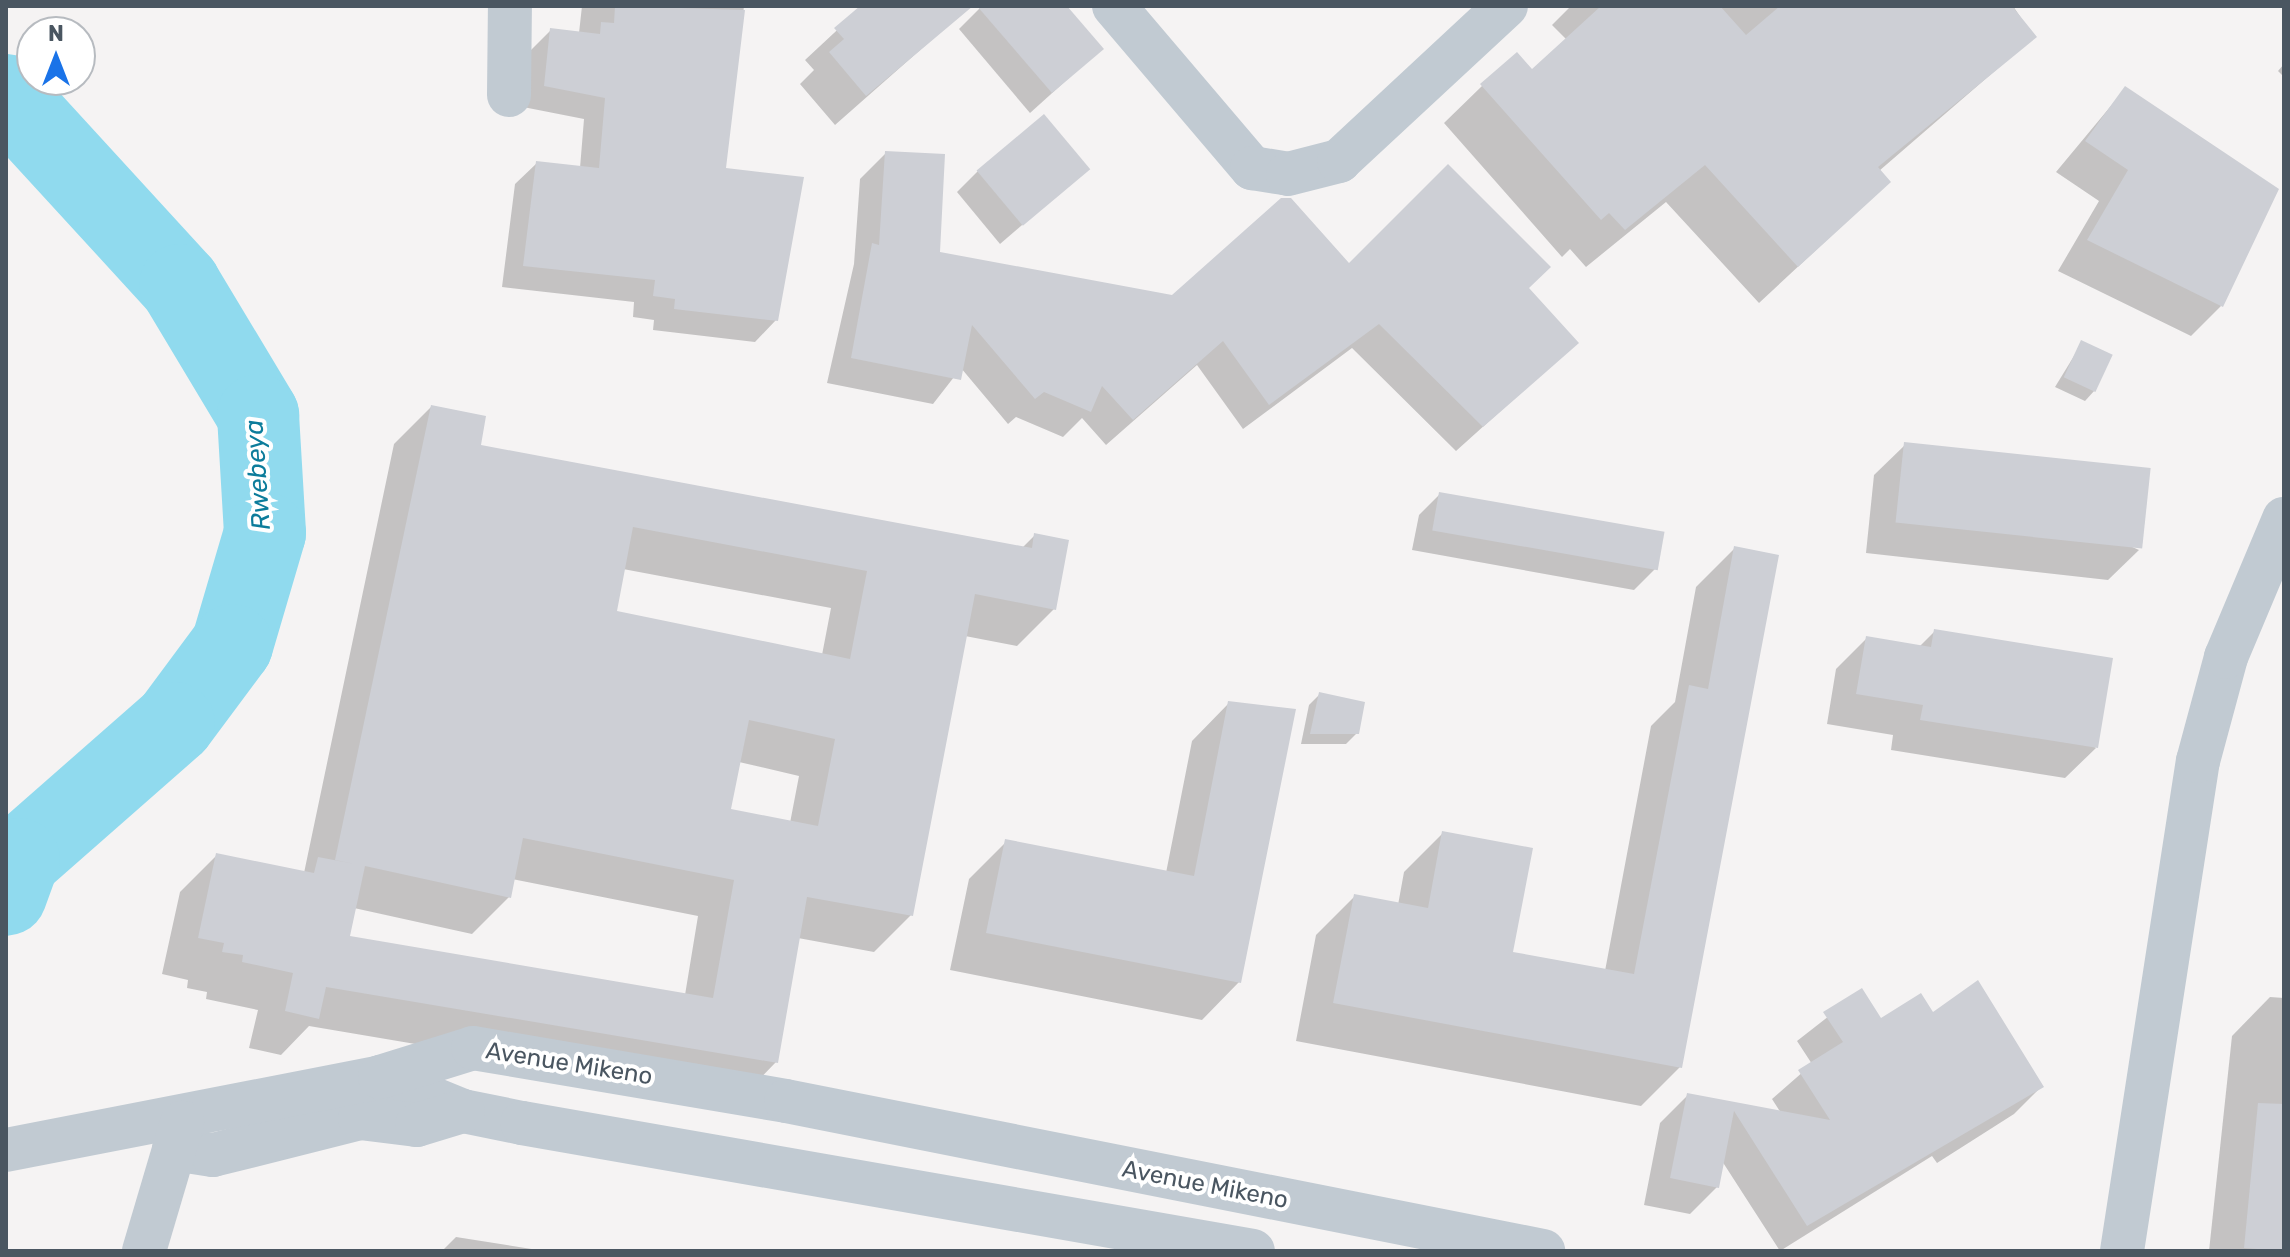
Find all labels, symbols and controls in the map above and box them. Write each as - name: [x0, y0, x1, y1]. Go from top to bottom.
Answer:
- north arrow: [16, 16, 96, 96]
- text: N: [48, 20, 64, 47]
- water label: Rwebeya: [239, 419, 277, 531]
- street label: Avenue Mikeno: [484, 1037, 654, 1091]
- street label: Avenue Mikeno: [1120, 1155, 1290, 1215]

